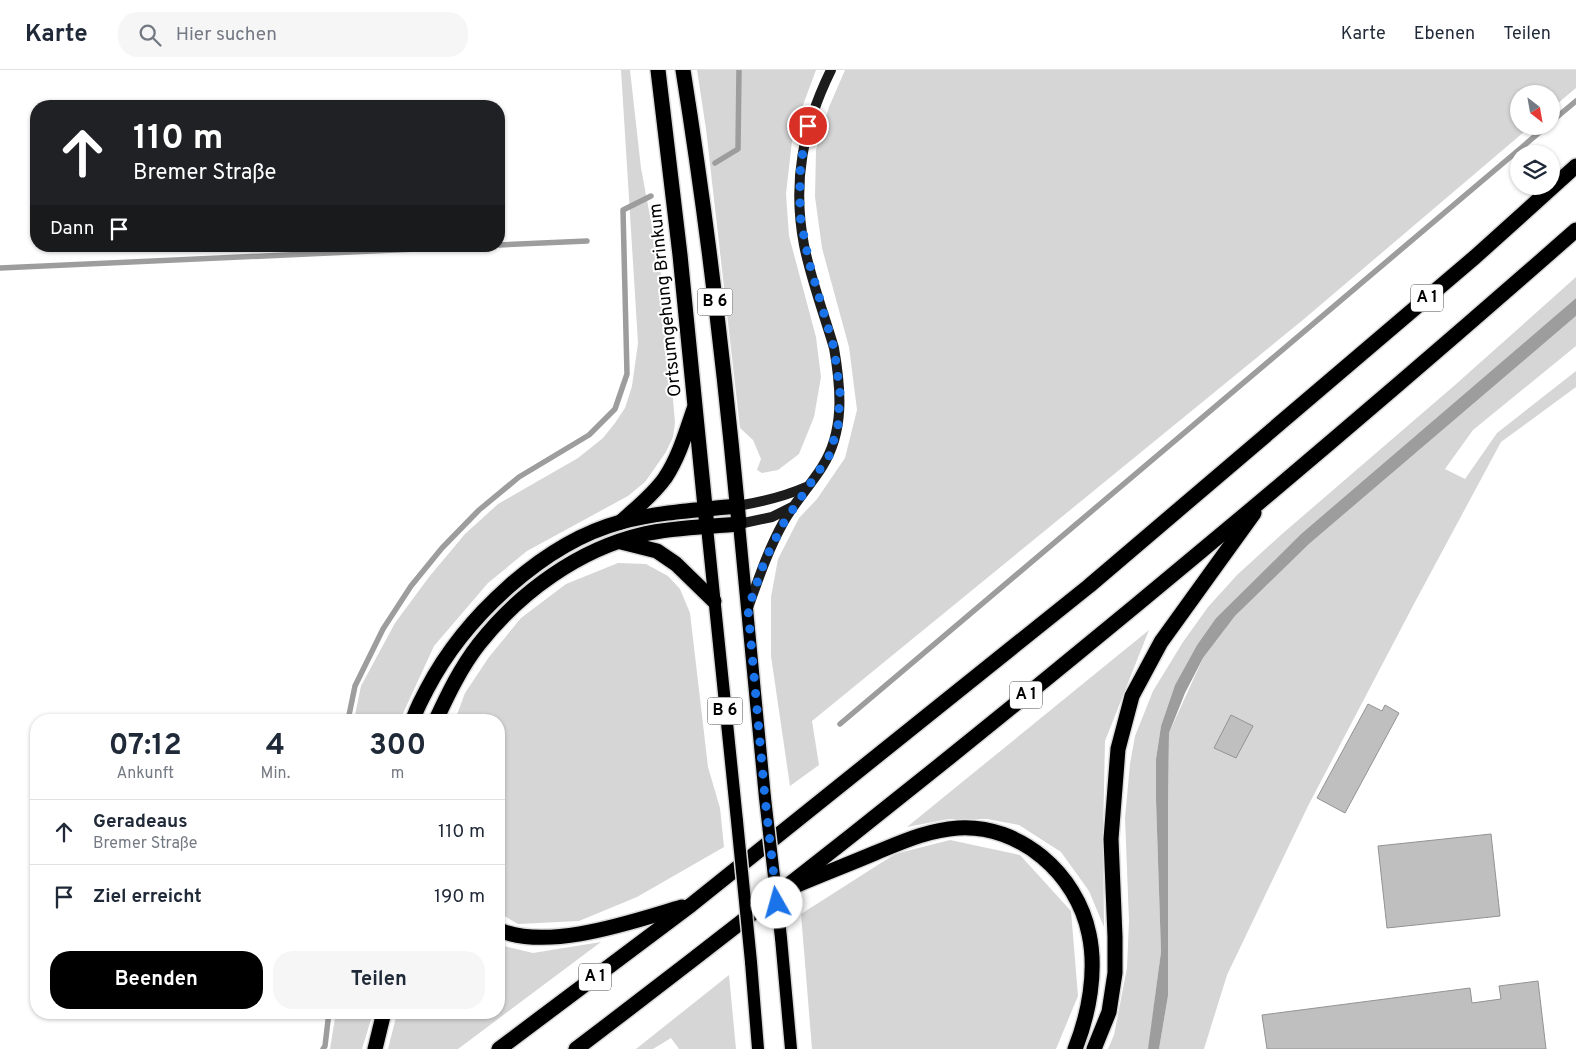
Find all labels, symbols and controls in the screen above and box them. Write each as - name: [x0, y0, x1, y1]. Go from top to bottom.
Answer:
- search box: [118, 12, 468, 57]
- text: Karte: [25, 20, 88, 50]
- icon: search: [136, 21, 164, 49]
- text: Hier suchen: [176, 23, 277, 47]
- text: Karte: [1341, 23, 1386, 46]
- text: Ebenen: [1414, 23, 1475, 46]
- text: Teilen: [1503, 23, 1551, 46]
- north arrow: [1510, 85, 1560, 135]
- map controls: [1510, 85, 1560, 195]
- pin: [787, 105, 829, 147]
- icon: arrive: [794, 112, 822, 140]
- text: 110 m: [133, 117, 223, 161]
- icon: ahead: [50, 120, 115, 185]
- button: layers: [1510, 145, 1560, 195]
- text: Bremer Straße: [133, 160, 276, 187]
- street label: Ortsumgehung Brinkum: [644, 202, 688, 398]
- icon: arrive: [105, 215, 133, 243]
- text: Dann: [50, 217, 95, 241]
- road number: A 1: [1411, 284, 1443, 312]
- road number: B 6: [698, 288, 732, 316]
- road number: A 1: [1010, 682, 1042, 708]
- road number: B 6: [708, 697, 742, 724]
- text: 07:12: [109, 728, 182, 765]
- text: 4: [266, 728, 285, 765]
- text: 300: [369, 728, 426, 765]
- text: Ankunft: [116, 764, 174, 784]
- text: Min.: [261, 764, 290, 784]
- text: m: [391, 764, 404, 784]
- text: Geradeaus: [93, 810, 188, 834]
- icon: ahead: [50, 818, 78, 846]
- text: 110 m: [438, 820, 485, 844]
- text: Bremer Straße: [93, 834, 197, 854]
- position arrow: [750, 876, 802, 928]
- icon: arrive: [50, 883, 78, 911]
- text: Ziel erreicht: [93, 885, 202, 909]
- text: 190 m: [434, 885, 485, 909]
- button: Beenden: [50, 951, 263, 1009]
- button: Teilen: [273, 951, 485, 1009]
- road number: A 1: [579, 964, 611, 990]

